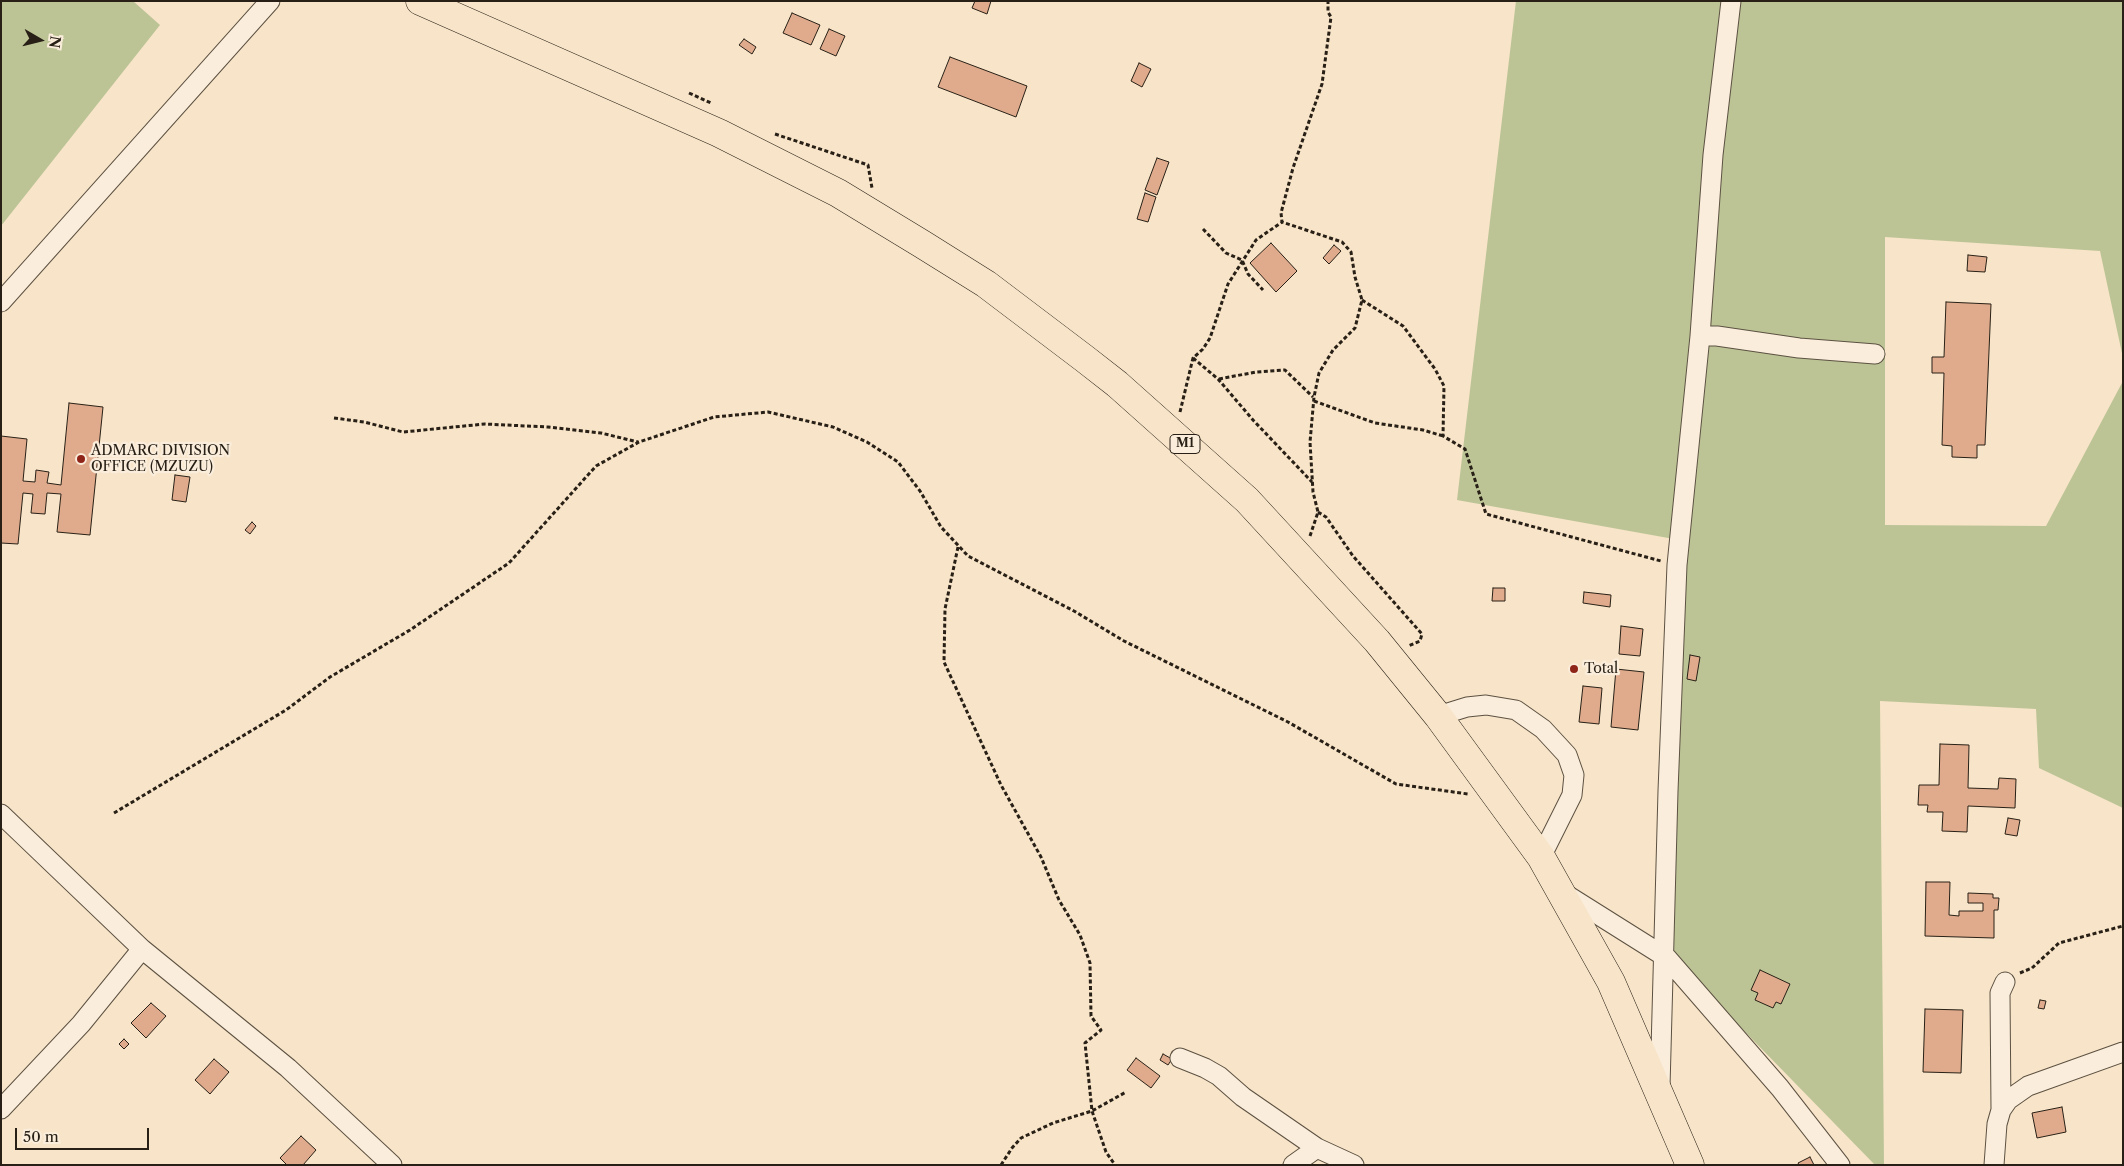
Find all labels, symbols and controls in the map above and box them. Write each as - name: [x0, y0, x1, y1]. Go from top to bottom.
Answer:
- north arrow: [15, 15, 65, 65]
- text: N: [45, 35, 65, 49]
- road number: M1: [1170, 434, 1200, 454]
- place label: ADMARC DIVISION OFFICE (MZUZU): [91, 443, 230, 476]
- marker: ADMARC DIVISION OFFICE (MZUZU): [75, 453, 87, 465]
- place label: Total: [1584, 661, 1618, 677]
- marker: Total: [1568, 663, 1580, 675]
- scale bar: [18, 1118, 151, 1150]
- text: 50 m: [23, 1127, 59, 1146]

